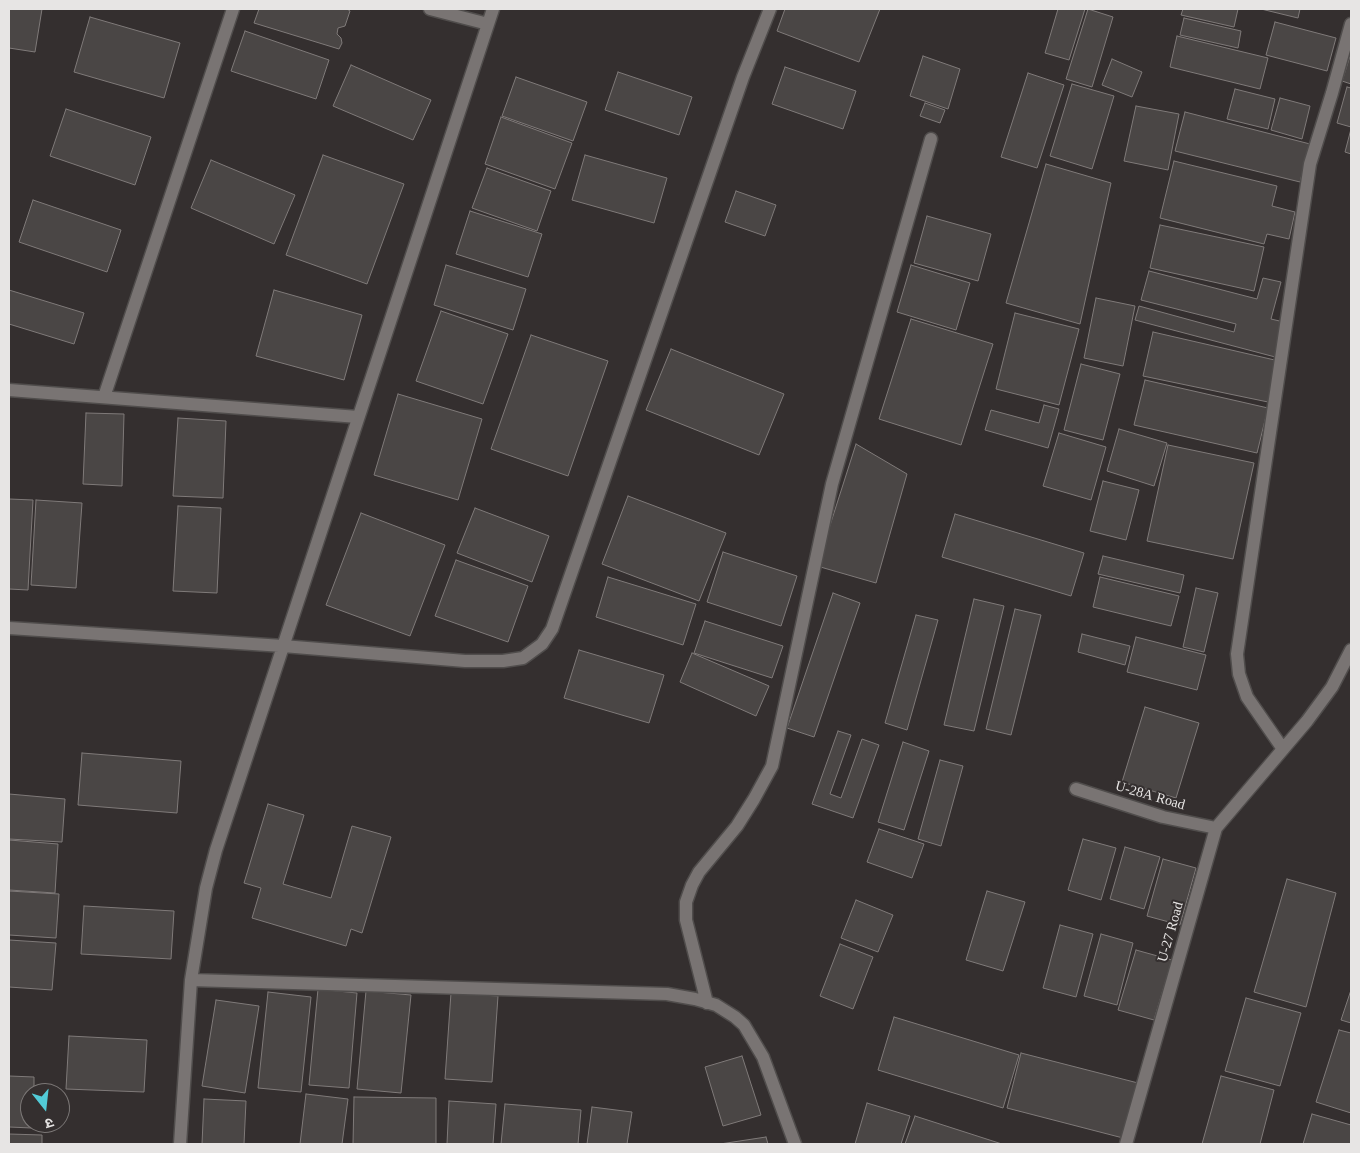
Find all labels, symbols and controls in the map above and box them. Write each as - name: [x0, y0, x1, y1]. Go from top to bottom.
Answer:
- street label: U-28A Road: [1111, 777, 1189, 815]
- street label: U-27 Road: [1154, 897, 1188, 967]
- north arrow: [20, 1083, 70, 1133]
- text: उ: [42, 1112, 56, 1132]

